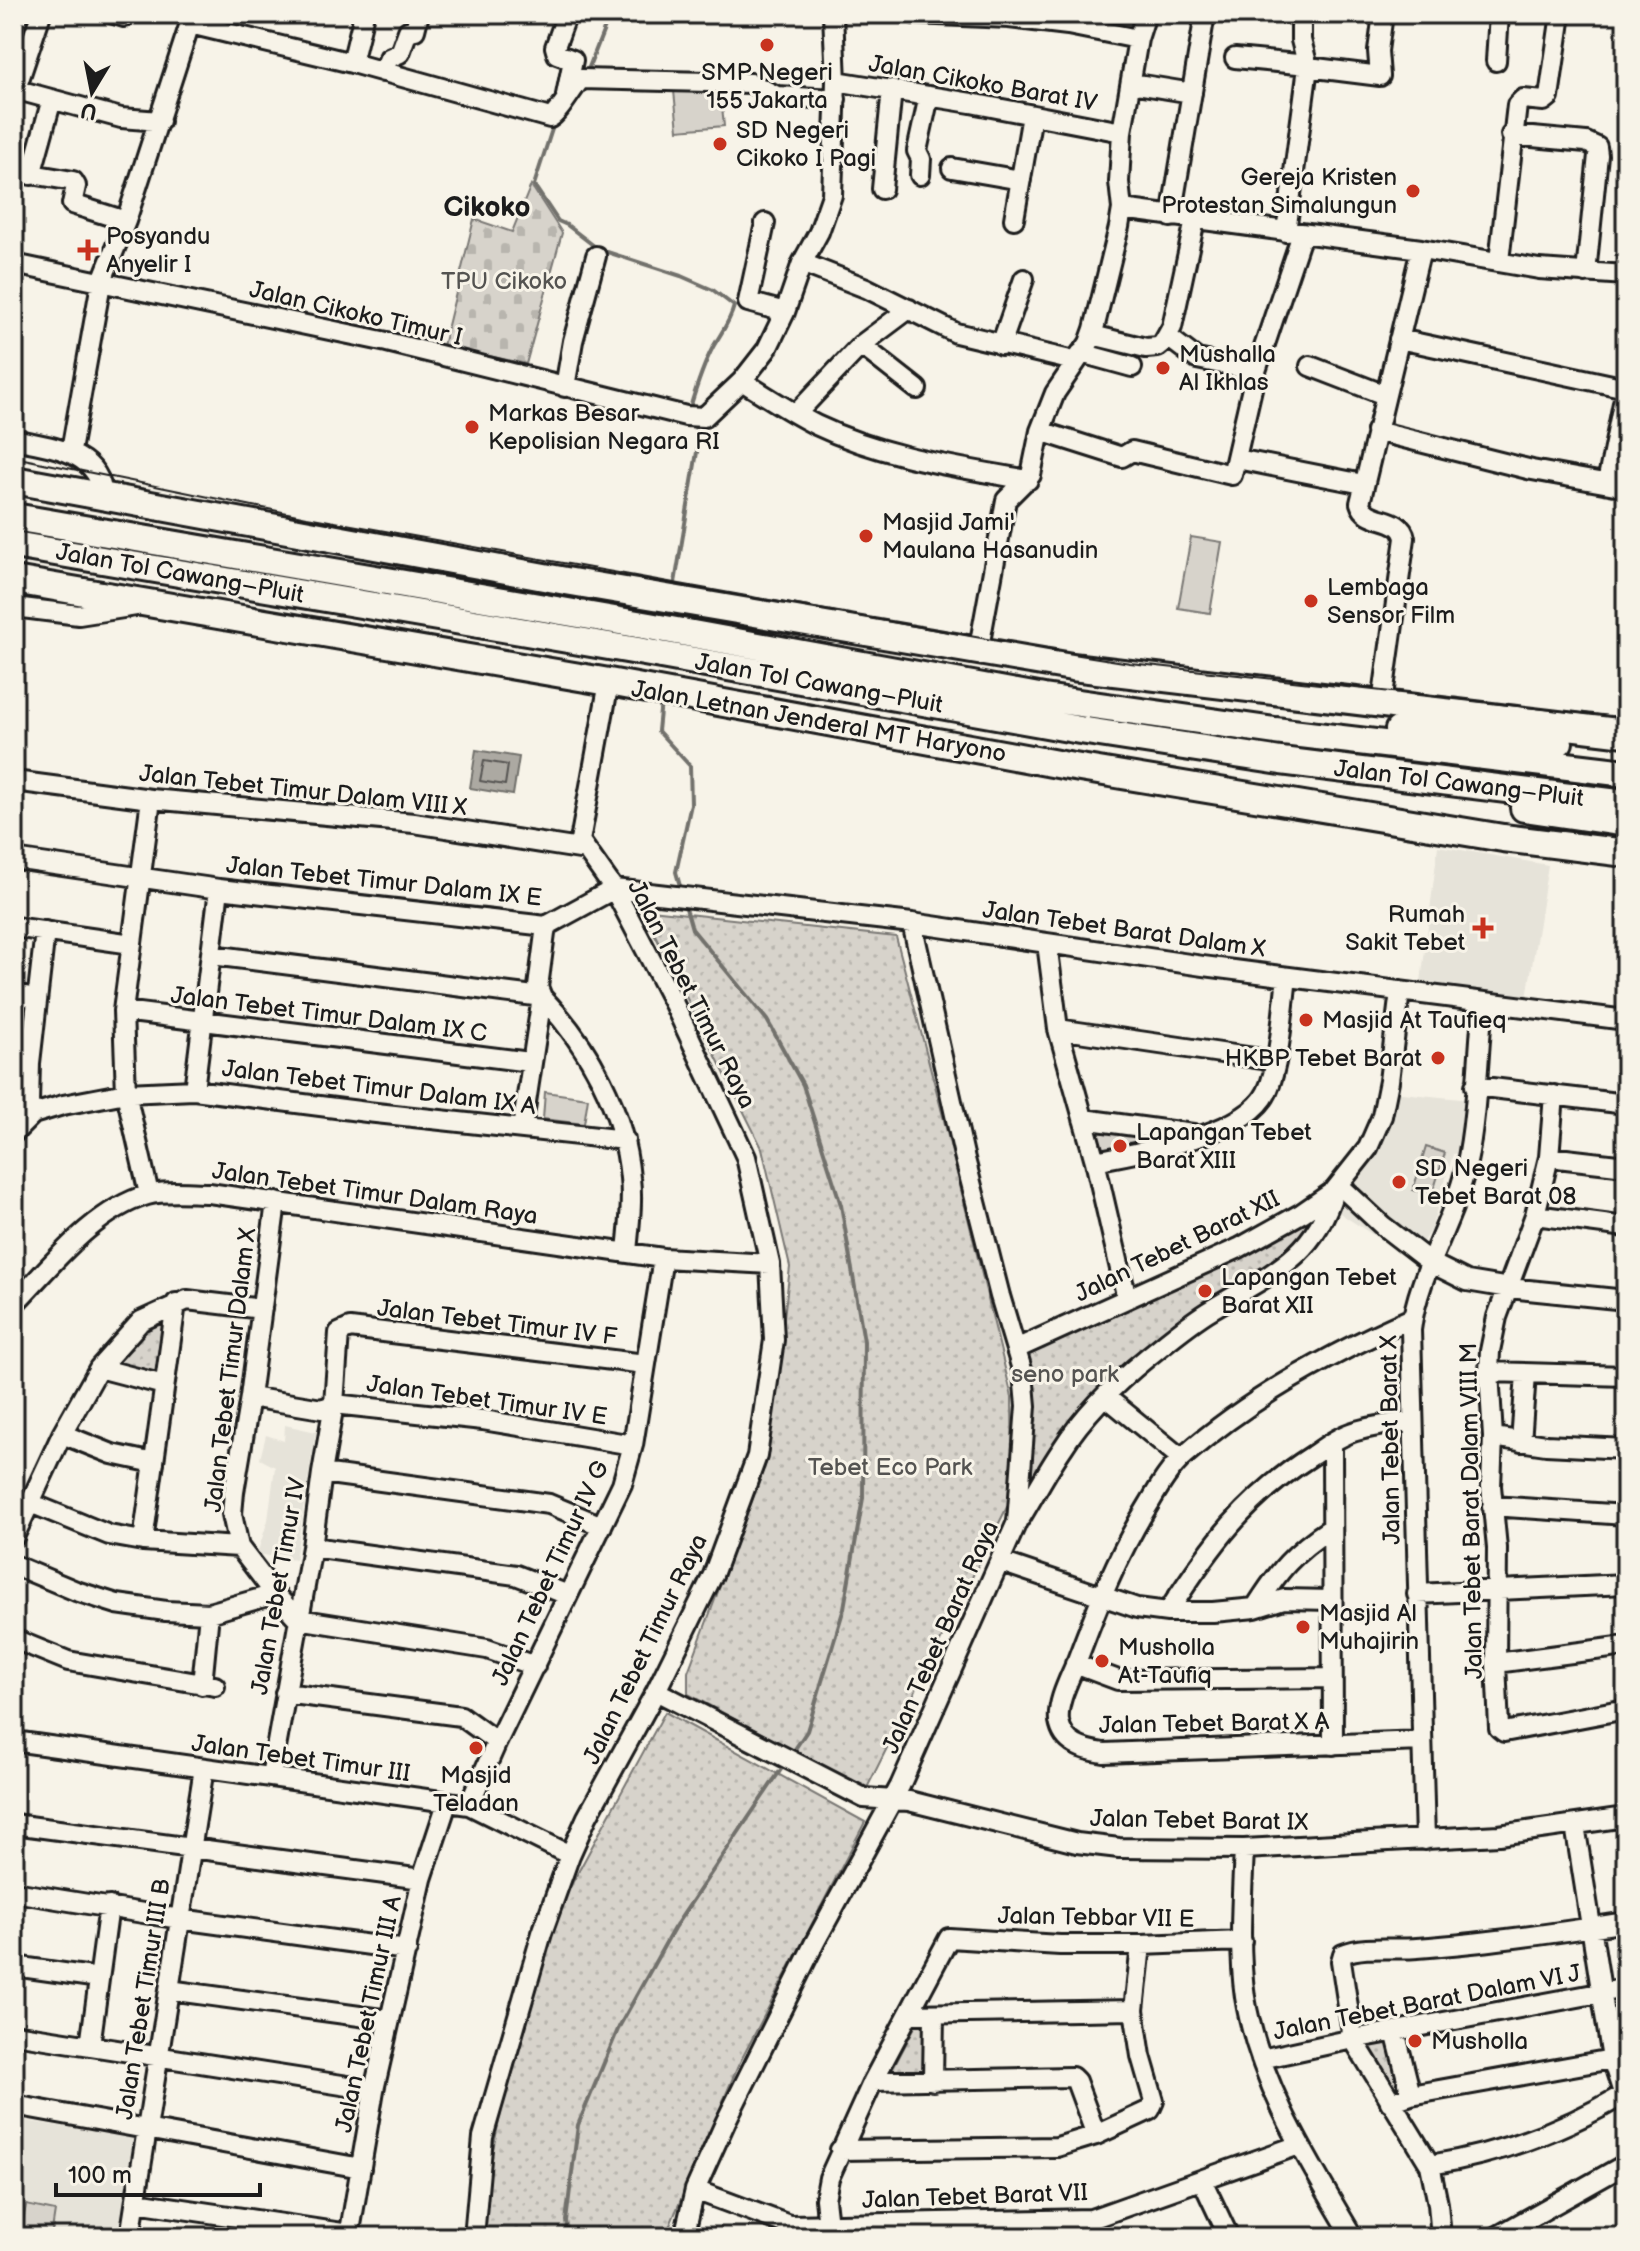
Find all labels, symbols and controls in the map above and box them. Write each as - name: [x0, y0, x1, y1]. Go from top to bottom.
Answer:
- marker: SMP Negeri 155 Jakarta: [758, 36, 776, 54]
- street label: Jalan Cikoko Barat IV: [866, 49, 1100, 118]
- north arrow: [52, 52, 132, 132]
- place label: SMP Negeri 155 Jakarta: [701, 58, 833, 115]
- text: U: [79, 96, 99, 125]
- place label: SD Negeri Cikoko I Pagi: [736, 116, 876, 173]
- marker: SD Negeri Cikoko I Pagi: [711, 135, 729, 153]
- place label: Gereja Kristen Protestan Simalungun: [1161, 163, 1397, 220]
- marker: Gereja Kristen Protestan Simalungun: [1404, 182, 1422, 200]
- district label: Cikoko: [444, 191, 530, 224]
- place label: Posyandu Anyelir I: [106, 222, 210, 279]
- marker: Posyandu Anyelir I: [77, 239, 99, 261]
- park label: TPU Cikoko: [441, 267, 567, 296]
- street label: Jalan Cikoko Timur I: [247, 275, 465, 352]
- place label: Mushalla Al Ikhlas: [1179, 340, 1276, 397]
- marker: Mushalla Al Ikhlas: [1154, 359, 1172, 377]
- place label: Markas Besar Kepolisian Negara RI: [488, 399, 720, 456]
- marker: Markas Besar Kepolisian Negara RI: [463, 418, 481, 436]
- place label: Masjid Jami' Maulana Hasanudin: [882, 508, 1098, 565]
- marker: Masjid Jami' Maulana Hasanudin: [857, 527, 875, 545]
- street label: Jalan Tol Cawang–Pluit: [54, 537, 307, 610]
- place label: Lembaga Sensor Film: [1327, 573, 1455, 630]
- marker: Lembaga Sensor Film: [1302, 592, 1320, 610]
- street label: Jalan Tol Cawang–Pluit: [693, 647, 946, 720]
- street label: Jalan Letnan Jenderal MT Haryono: [629, 674, 1009, 769]
- street label: Jalan Tol Cawang–Pluit: [1332, 754, 1586, 813]
- street label: Jalan Tebet Timur Dalam VIII X: [138, 759, 468, 822]
- street label: Jalan Tebet Timur Dalam IX E: [225, 850, 543, 912]
- street label: Jalan Tebet Timur Raya: [621, 875, 762, 1113]
- street label: Jalan Tebet Barat Dalam X: [981, 895, 1267, 964]
- place label: Rumah Sakit Tebet: [1345, 900, 1466, 957]
- marker: Rumah Sakit Tebet: [1472, 917, 1494, 939]
- street label: Jalan Tebet Timur Dalam IX C: [169, 981, 489, 1048]
- place label: Masjid At Taufieq: [1322, 1006, 1506, 1035]
- marker: Masjid At Taufieq: [1297, 1011, 1315, 1029]
- place label: HKBP Tebet Barat: [1225, 1044, 1423, 1073]
- marker: HKBP Tebet Barat: [1429, 1049, 1447, 1067]
- street label: Jalan Tebet Timur Dalam IX A: [220, 1054, 538, 1121]
- place label: Lapangan Tebet Barat XIII: [1136, 1118, 1312, 1175]
- marker: Lapangan Tebet Barat XIII: [1111, 1137, 1129, 1155]
- place label: SD Negeri Tebet Barat 08: [1415, 1154, 1576, 1211]
- street label: Jalan Tebet Timur Dalam Raya: [210, 1156, 540, 1231]
- marker: SD Negeri Tebet Barat 08: [1390, 1173, 1408, 1191]
- street label: Jalan Tebet Barat XII: [1070, 1184, 1284, 1309]
- street label: Jalan Tebet Timur Dalam X: [199, 1226, 262, 1514]
- place label: Lapangan Tebet Barat XII: [1221, 1263, 1397, 1320]
- marker: Lapangan Tebet Barat XII: [1196, 1282, 1214, 1300]
- street label: Jalan Tebet Timur IV F: [376, 1293, 619, 1352]
- street label: Jalan Tebet Barat X: [1374, 1335, 1407, 1545]
- street label: Jalan Tebet Barat Dalam VIII M: [1454, 1342, 1489, 1679]
- park label: seno park: [1011, 1360, 1119, 1389]
- street label: Jalan Tebet Timur IV E: [365, 1369, 609, 1432]
- park label: Tebet Eco Park: [808, 1453, 973, 1482]
- street label: Jalan Tebet Timur IV G: [486, 1456, 615, 1690]
- street label: Jalan Tebet Timur IV: [245, 1475, 312, 1697]
- street label: Jalan Tebet Barat Raya: [876, 1516, 1005, 1758]
- street label: Jalan Tebet Timur Raya: [577, 1529, 714, 1769]
- place label: Masjid Al Muhajirin: [1319, 1599, 1419, 1656]
- marker: Masjid Al Muhajirin: [1294, 1618, 1312, 1636]
- place label: Musholla At-Taufiq: [1118, 1633, 1215, 1690]
- marker: Musholla At-Taufiq: [1093, 1652, 1111, 1670]
- street label: Jalan Tebet Barat X A: [1099, 1707, 1330, 1740]
- street label: Jalan Tebet Timur III: [190, 1729, 412, 1788]
- marker: Masjid Teladan: [467, 1739, 485, 1757]
- place label: Masjid Teladan: [433, 1761, 519, 1818]
- street label: Jalan Tebet Barat IX: [1090, 1804, 1309, 1837]
- street label: Jalan Tebet Timur III B: [110, 1877, 177, 2121]
- street label: Jalan Tebet Timur III A: [329, 1893, 408, 2135]
- street label: Jalan Tebbar VII E: [997, 1901, 1195, 1934]
- street label: Jalan Tebet Barat Dalam VI J: [1271, 1958, 1583, 2047]
- place label: Musholla: [1431, 2027, 1528, 2056]
- marker: Musholla: [1406, 2032, 1424, 2050]
- scale bar: [56, 2147, 260, 2197]
- text: 100 m: [68, 2161, 132, 2190]
- street label: Jalan Tebet Barat VII: [862, 2178, 1088, 2215]

